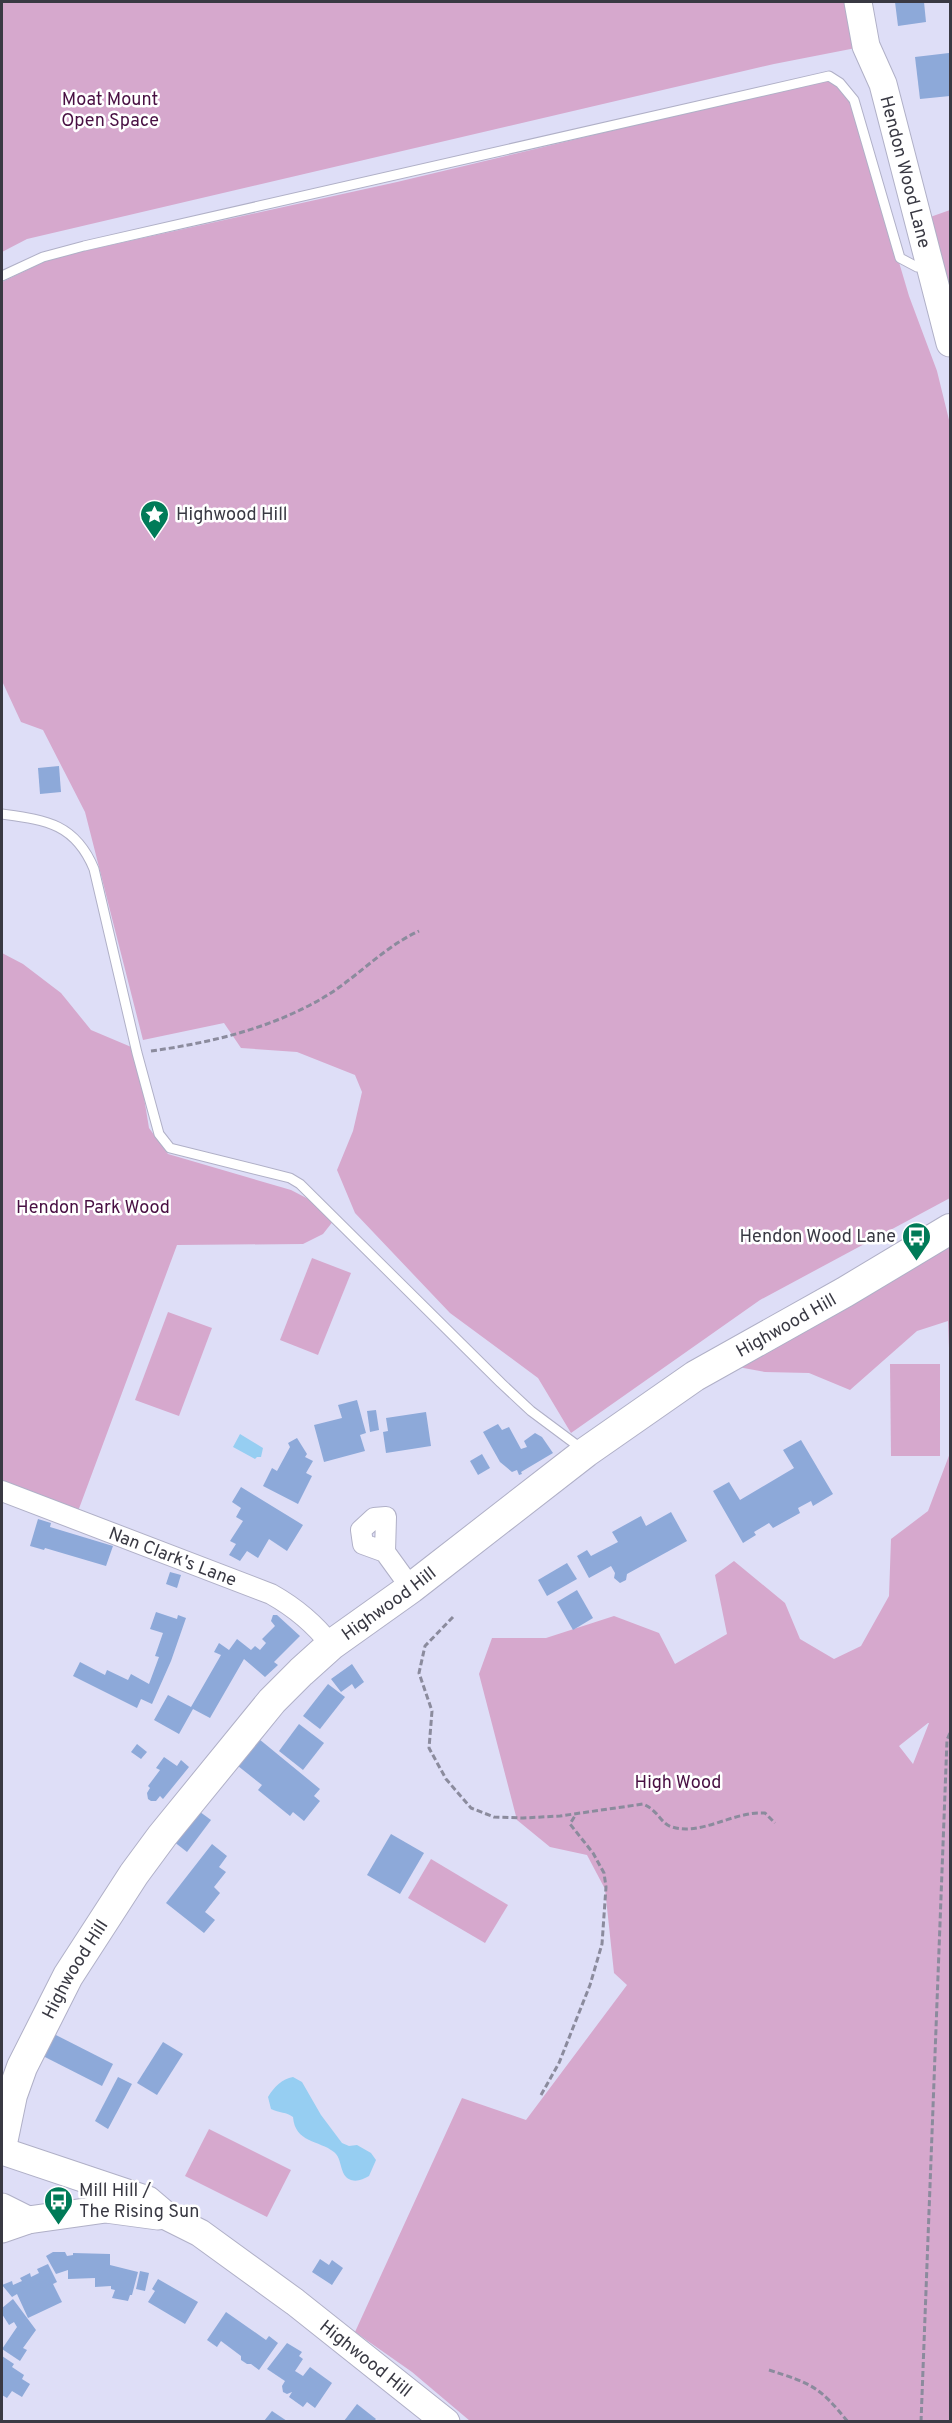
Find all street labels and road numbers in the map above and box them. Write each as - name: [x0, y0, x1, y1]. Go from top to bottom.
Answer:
- street label: Hendon Wood Lane: [873, 93, 935, 251]
- street label: Highwood Hill: [732, 1289, 841, 1364]
- street label: Nan Clark's Lane: [105, 1523, 240, 1593]
- street label: Highwood Hill: [338, 1563, 442, 1647]
- street label: Highwood Hill: [38, 1916, 114, 2023]
- street label: Highwood Hill: [314, 2316, 416, 2403]

